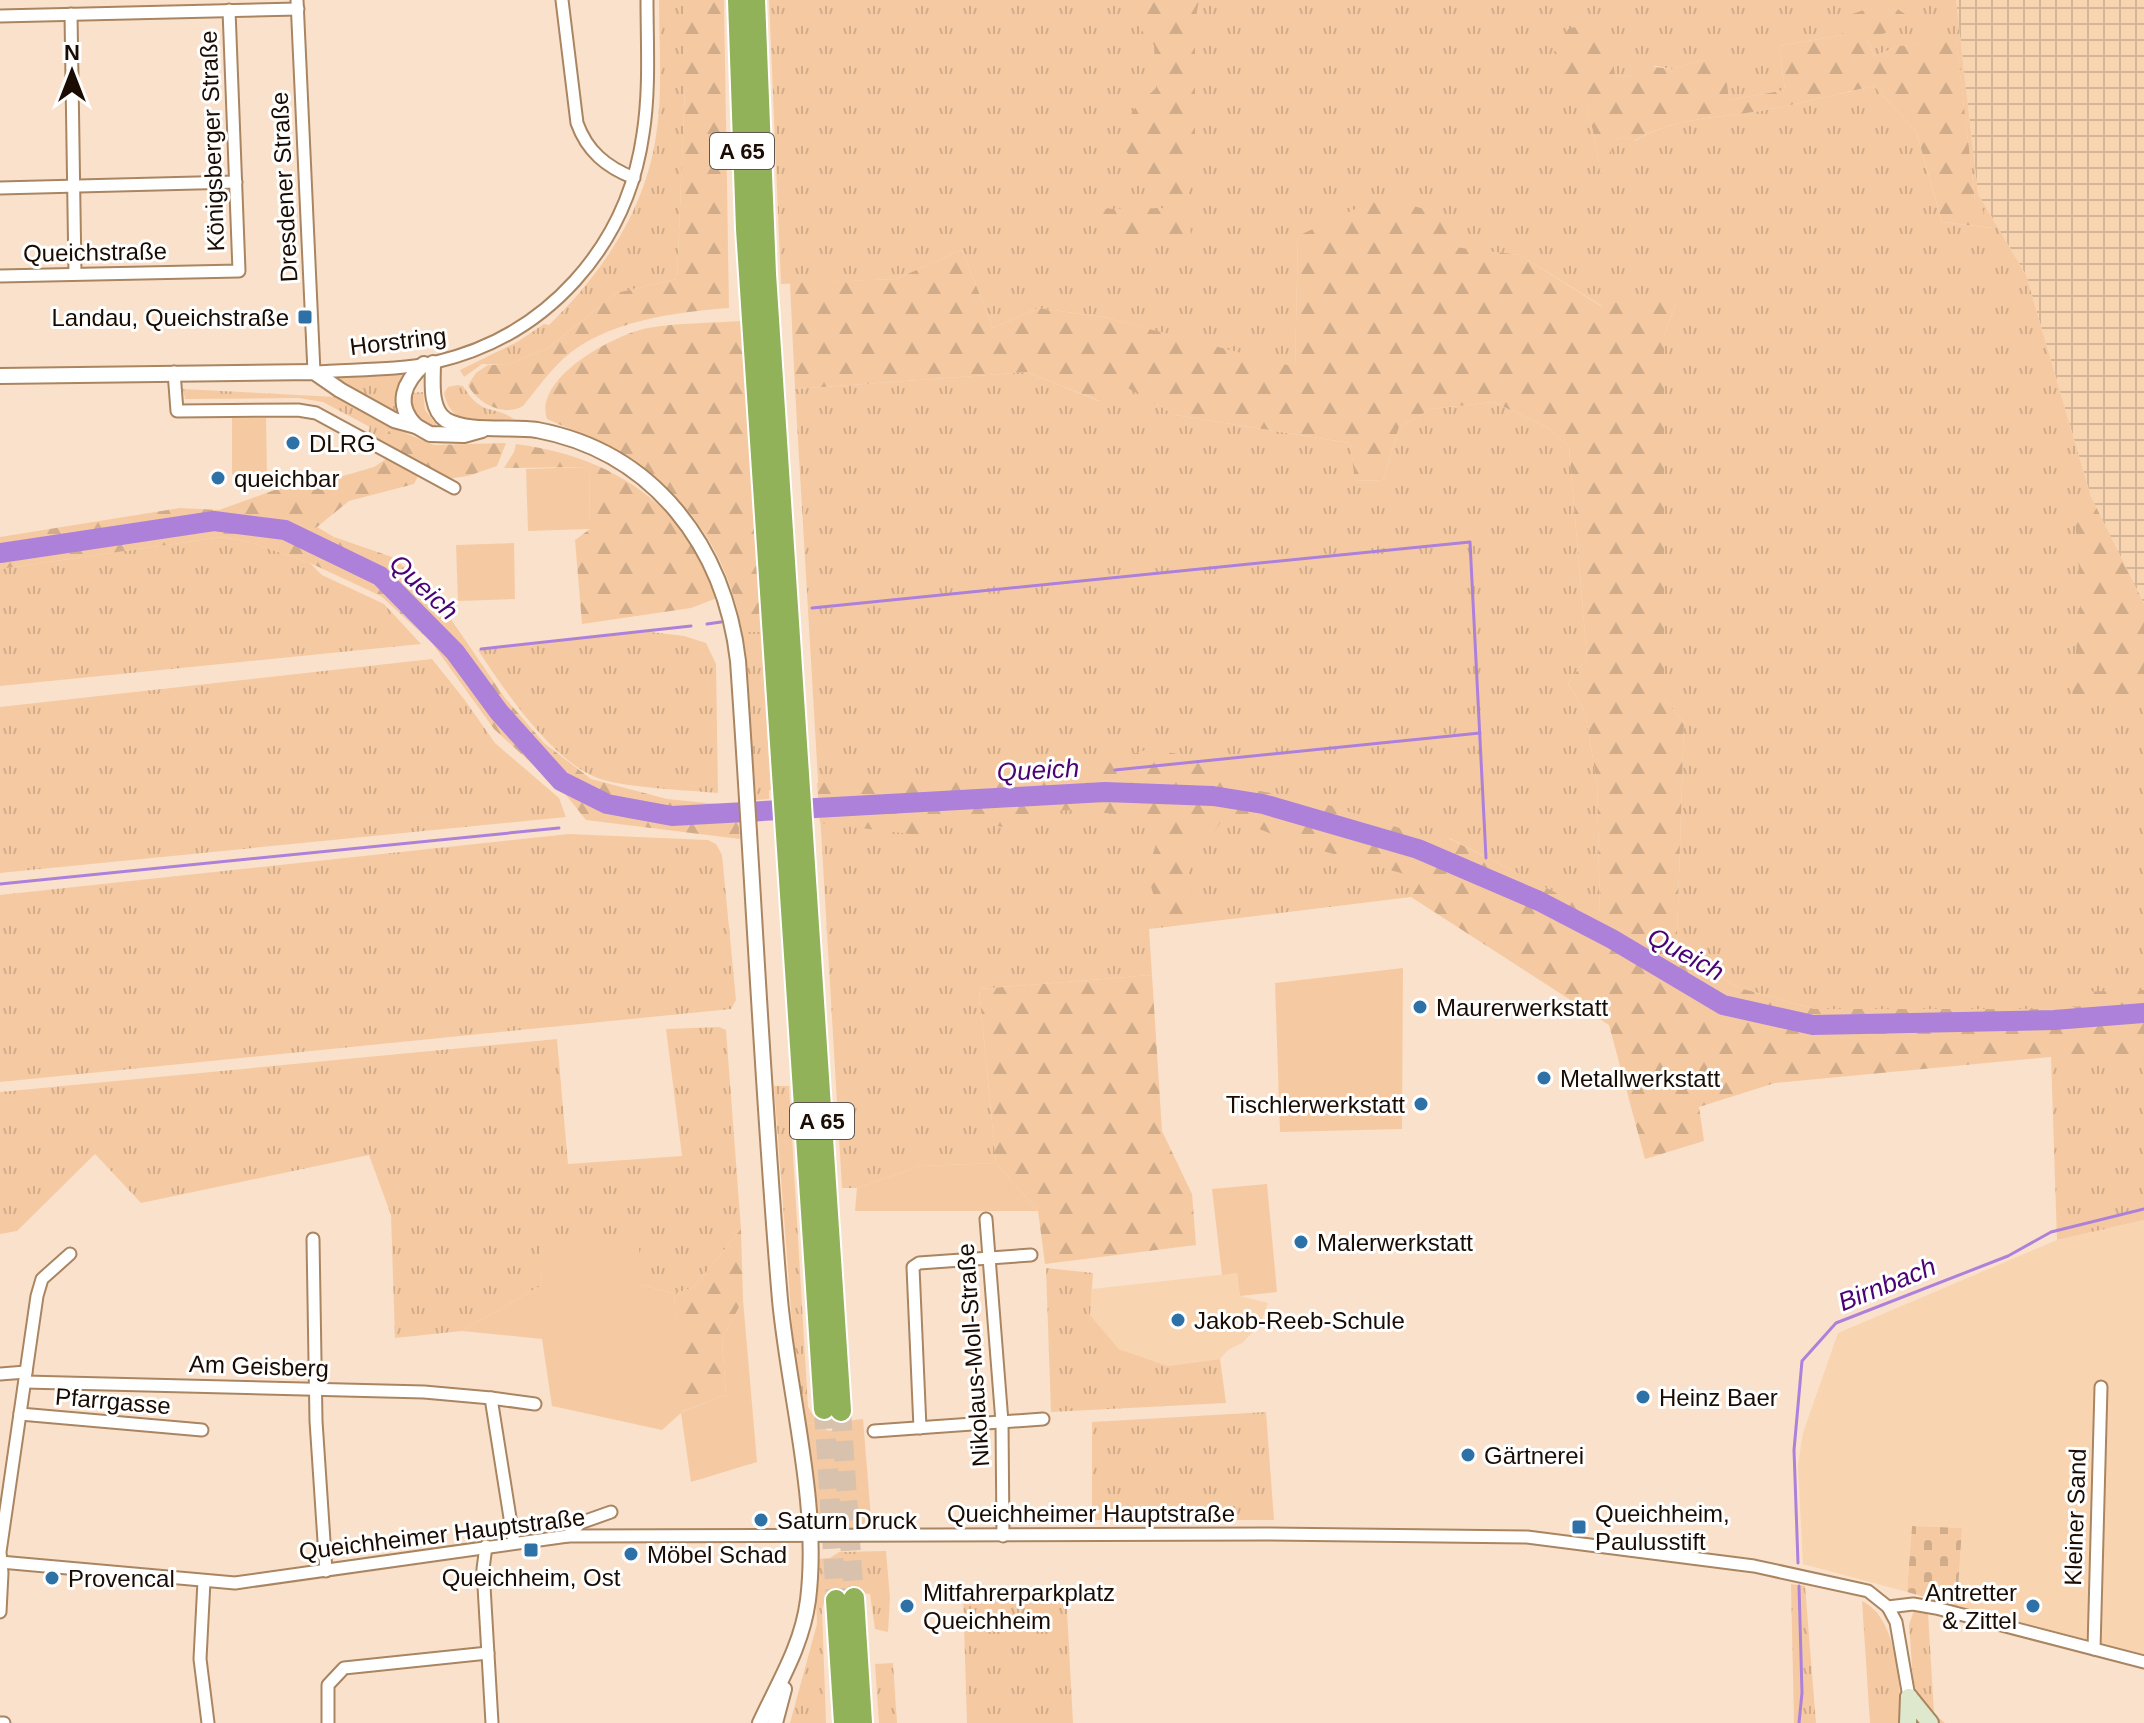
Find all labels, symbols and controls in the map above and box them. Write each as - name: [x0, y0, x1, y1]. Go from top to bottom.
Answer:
- street label: Königsberger Straße: [195, 30, 229, 252]
- north arrow: [32, 32, 112, 112]
- text: N: [64, 40, 80, 65]
- street label: Dresdener Straße: [266, 91, 302, 283]
- road number: A 65: [710, 133, 774, 169]
- street label: Queichstraße: [23, 237, 167, 267]
- place label: Landau, Queichstraße: [52, 304, 289, 331]
- marker: Landau, Queichstraße: [296, 308, 314, 326]
- street label: Horstring: [348, 322, 448, 360]
- place label: DLRG: [309, 430, 376, 457]
- marker: DLRG: [284, 434, 302, 452]
- place label: queichbar: [234, 465, 339, 492]
- marker: queichbar: [209, 469, 227, 487]
- water label: Queich: [384, 548, 464, 626]
- water label: Queich: [996, 753, 1080, 787]
- water label: Queich: [1643, 921, 1729, 987]
- place label: Maurerwerkstatt: [1436, 994, 1608, 1021]
- marker: Maurerwerkstatt: [1411, 998, 1429, 1016]
- place label: Metallwerkstatt: [1560, 1065, 1720, 1092]
- marker: Metallwerkstatt: [1535, 1069, 1553, 1087]
- place label: Tischlerwerkstatt: [1226, 1091, 1405, 1118]
- marker: Tischlerwerkstatt: [1412, 1095, 1430, 1113]
- road number: A 65: [790, 1103, 854, 1139]
- place label: Malerwerkstatt: [1317, 1229, 1473, 1256]
- marker: Malerwerkstatt: [1292, 1233, 1310, 1251]
- street label: Nikolaus-Moll-Straße: [952, 1242, 994, 1468]
- water label: Birnbach: [1834, 1251, 1940, 1317]
- place label: Jakob-Reeb-Schule: [1194, 1307, 1405, 1334]
- marker: Jakob-Reeb-Schule: [1169, 1311, 1187, 1329]
- street label: Am Geisberg: [189, 1350, 329, 1382]
- street label: Pfarrgasse: [54, 1382, 172, 1420]
- place label: Heinz Baer: [1659, 1384, 1778, 1411]
- marker: Heinz Baer: [1634, 1388, 1652, 1406]
- place label: Gärtnerei: [1484, 1442, 1584, 1469]
- marker: Gärtnerei: [1459, 1446, 1477, 1464]
- street label: Kleiner Sand: [2059, 1448, 2091, 1586]
- street label: Queichheimer Hauptstraße: [947, 1500, 1235, 1527]
- place label: Queichheim, Paulusstift: [1595, 1500, 1730, 1555]
- street label: Queichheimer Hauptstraße: [297, 1503, 587, 1565]
- place label: Saturn Druck: [777, 1507, 918, 1534]
- marker: Saturn Druck: [752, 1511, 770, 1529]
- marker: Queichheim, Paulusstift: [1570, 1518, 1588, 1536]
- marker: Queichheim, Ost: [522, 1541, 540, 1559]
- place label: Möbel Schad: [647, 1541, 787, 1568]
- marker: Möbel Schad: [622, 1545, 640, 1563]
- place label: Queichheim, Ost: [442, 1564, 621, 1591]
- place label: Provencal: [68, 1565, 175, 1592]
- marker: Provencal: [43, 1569, 61, 1587]
- place label: Mitfahrerparkplatz Queichheim: [923, 1579, 1115, 1634]
- place label: Antretter & Zittel: [1925, 1579, 2017, 1634]
- marker: Mitfahrerparkplatz Queichheim: [898, 1597, 916, 1615]
- marker: Antretter & Zittel: [2024, 1597, 2042, 1615]

